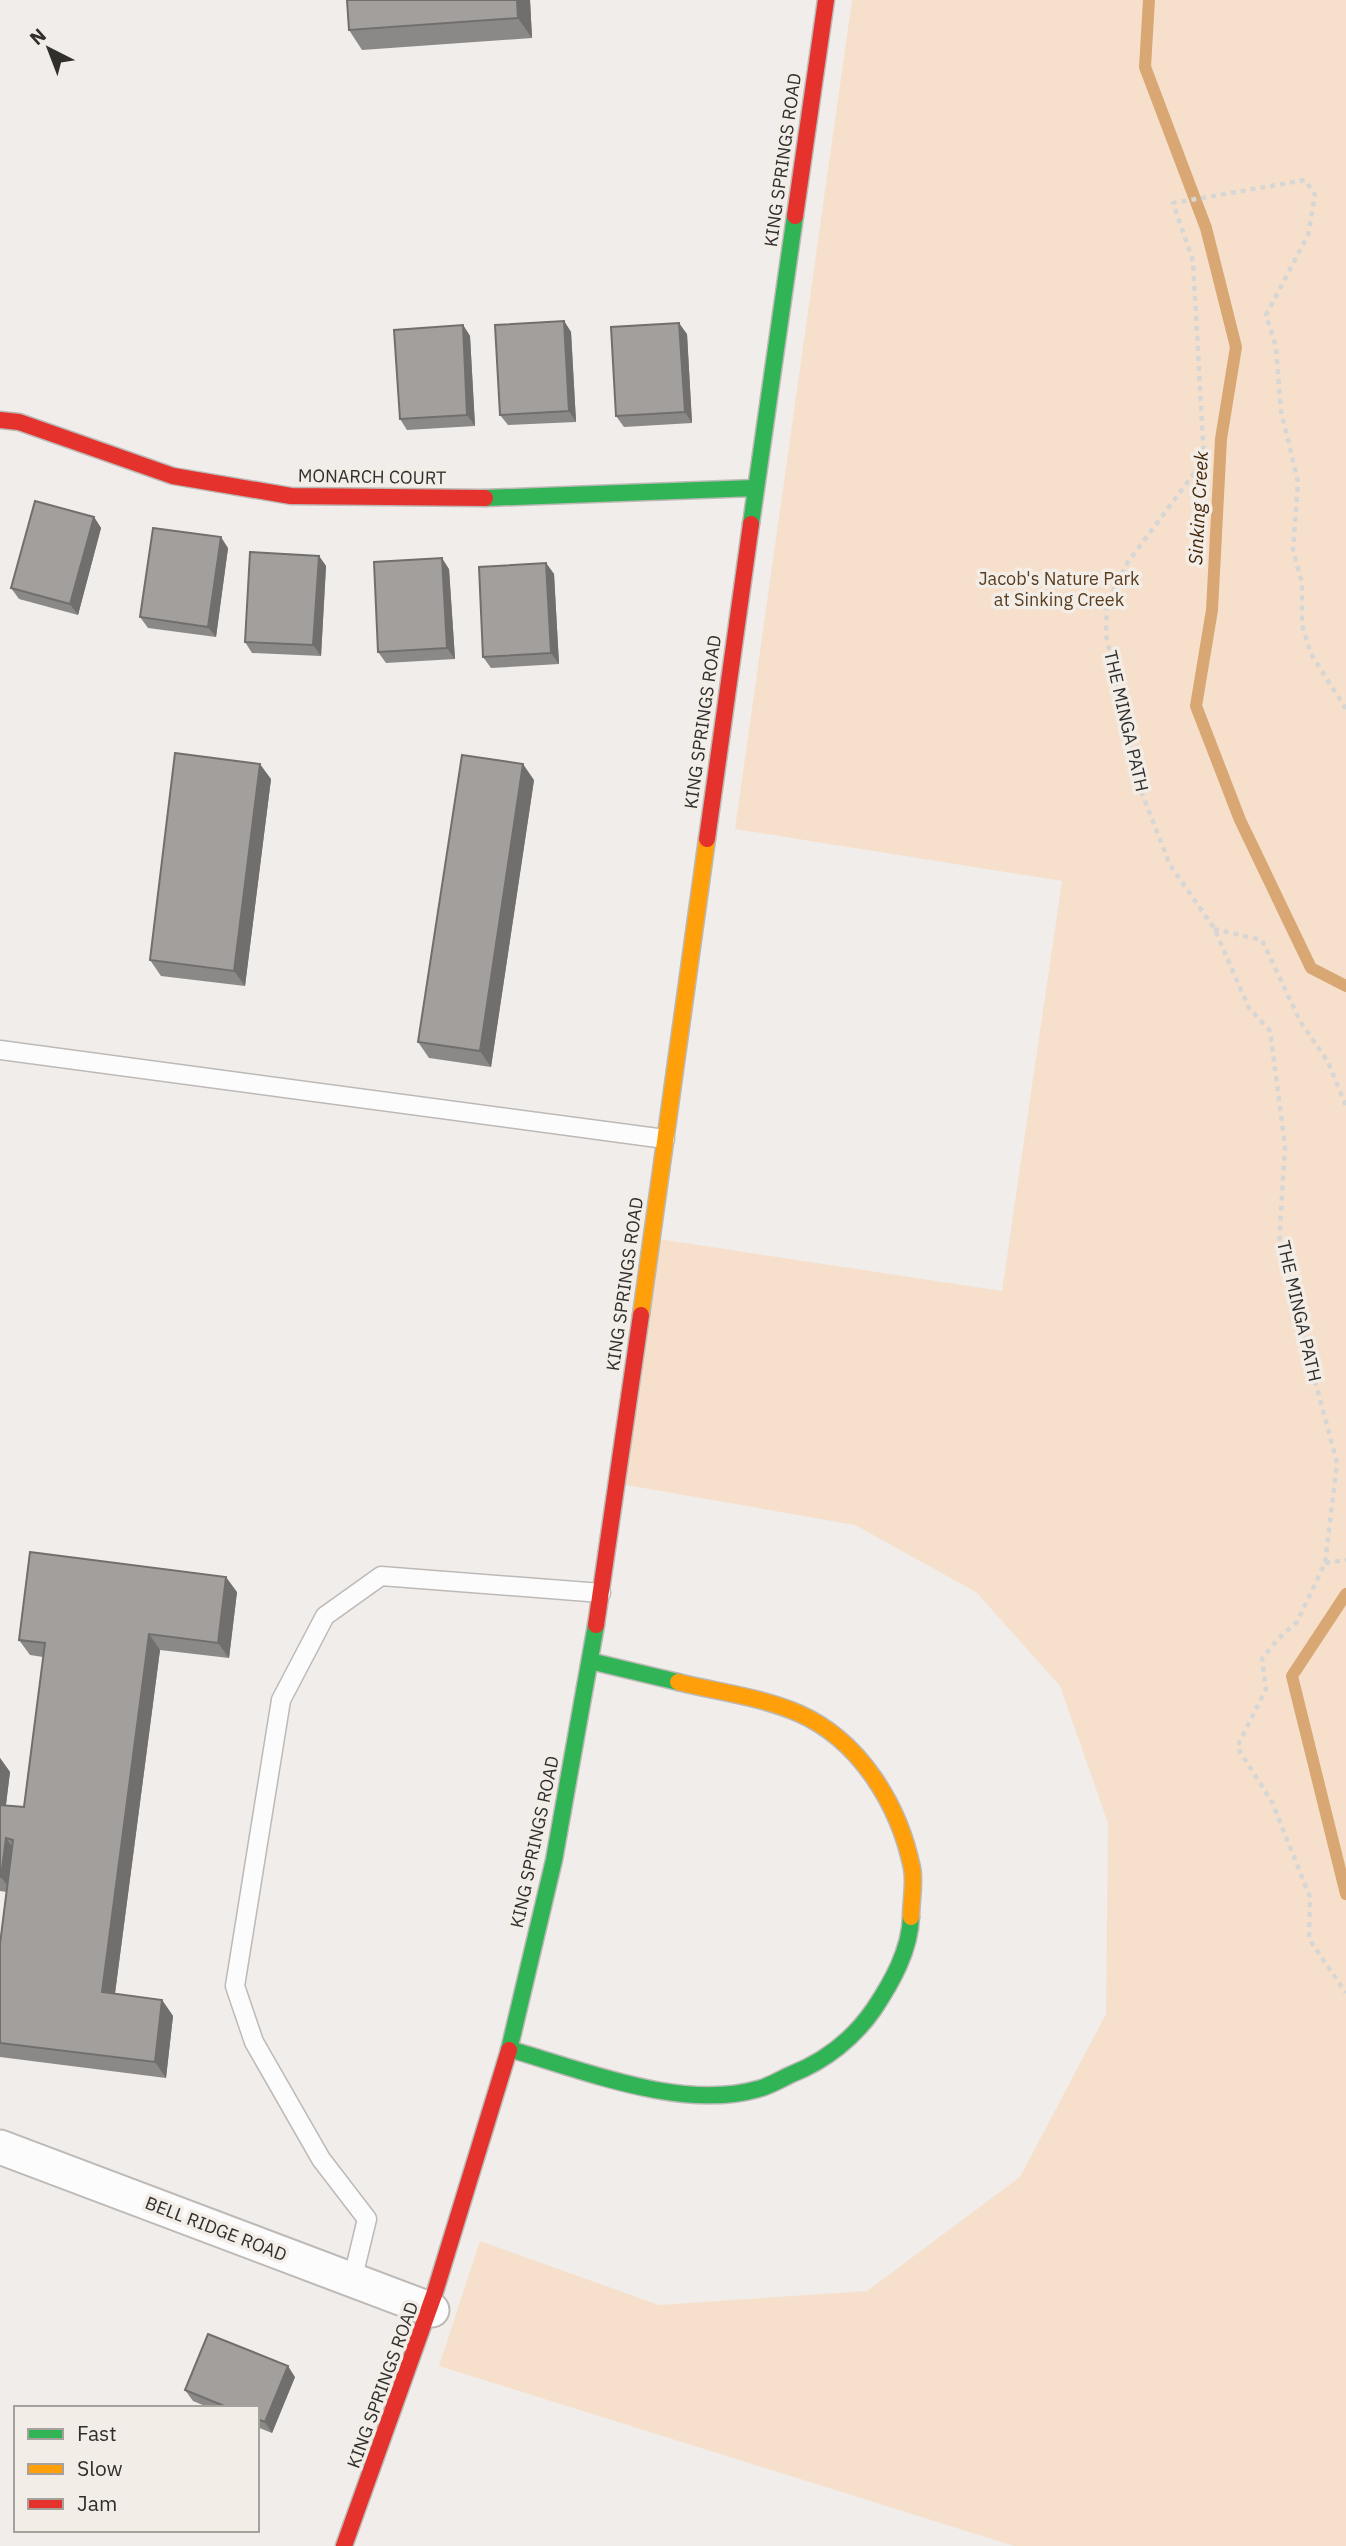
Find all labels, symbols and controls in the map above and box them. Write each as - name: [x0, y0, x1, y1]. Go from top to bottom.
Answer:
- north arrow: [14, 14, 84, 84]
- text: N: [24, 23, 51, 50]
- street label: KING SPRINGS ROAD: [759, 71, 806, 248]
- water label: Sinking Creek: [1183, 449, 1213, 566]
- street label: MONARCH COURT: [298, 464, 446, 489]
- park label: Jacob's Nature Park at Sinking Creek: [978, 567, 1140, 611]
- street label: KING SPRINGS ROAD: [679, 633, 726, 810]
- street label: THE MINGA PATH: [1099, 648, 1154, 794]
- street label: KING SPRINGS ROAD: [601, 1195, 648, 1372]
- street label: THE MINGA PATH: [1272, 1238, 1327, 1384]
- street label: KING SPRINGS ROAD: [505, 1754, 564, 1930]
- street label: BELL RIDGE ROAD: [142, 2191, 290, 2266]
- street label: KING SPRINGS ROAD: [342, 2298, 423, 2471]
- legend: [14, 2406, 259, 2532]
- text: Fast: [77, 2419, 117, 2447]
- text: Slow: [77, 2454, 123, 2482]
- text: Jam: [77, 2489, 117, 2517]

